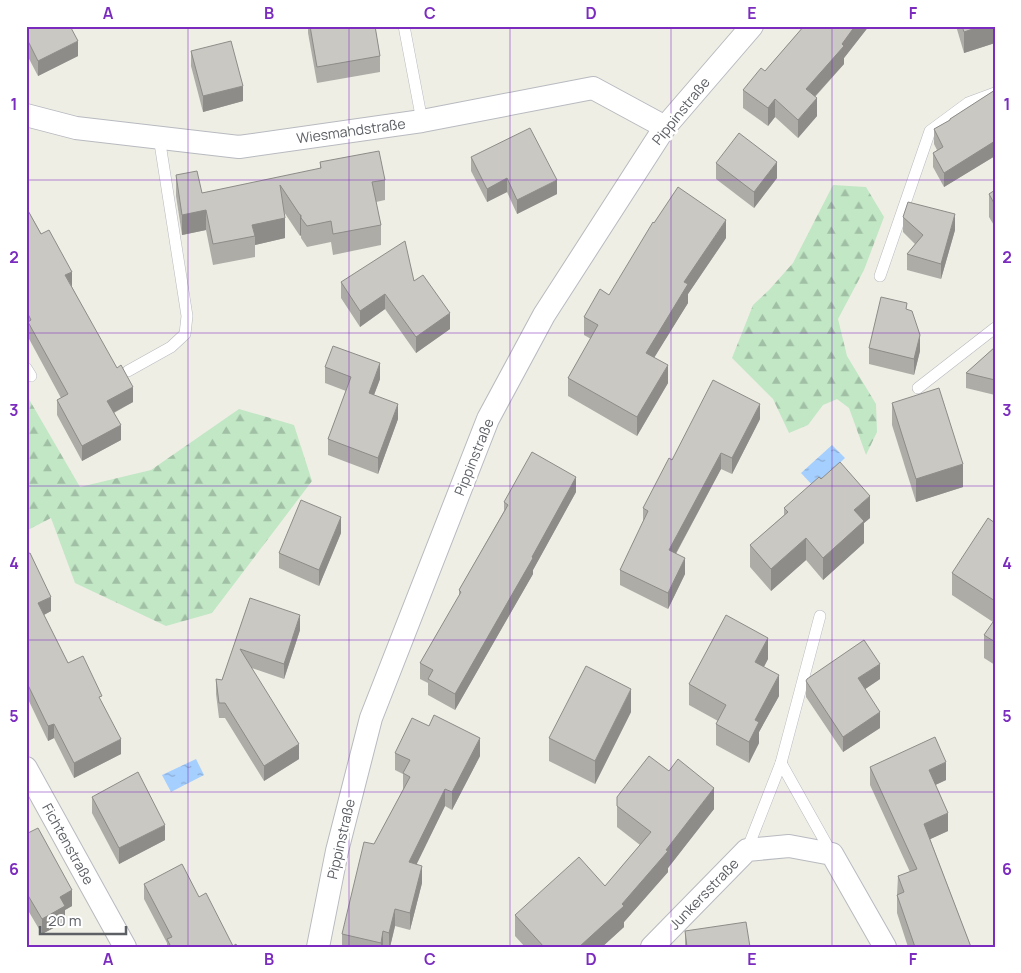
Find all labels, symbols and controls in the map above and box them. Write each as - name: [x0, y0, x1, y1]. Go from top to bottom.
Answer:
- text: A: [103, 2, 114, 24]
- text: B: [264, 2, 274, 24]
- text: C: [424, 2, 436, 24]
- text: D: [585, 2, 597, 24]
- text: E: [747, 2, 757, 24]
- text: F: [909, 2, 918, 24]
- street label: Pippinstraße: [647, 73, 714, 149]
- text: 1: [10, 93, 18, 115]
- text: 1: [1003, 93, 1011, 115]
- street label: Wiesmahdstraße: [295, 113, 407, 148]
- text: 2: [9, 246, 19, 268]
- text: 2: [1002, 246, 1012, 268]
- text: 3: [9, 399, 19, 421]
- text: 3: [1002, 399, 1012, 421]
- street label: Pippinstraße: [449, 415, 498, 498]
- text: 4: [9, 552, 19, 574]
- text: 4: [1002, 552, 1012, 574]
- text: 5: [9, 705, 19, 727]
- text: 5: [1002, 705, 1012, 727]
- street label: Pippinstraße: [322, 797, 359, 881]
- street label: Fichtenstraße: [38, 800, 99, 888]
- street label: Junkersstraße: [665, 854, 743, 933]
- text: 6: [9, 858, 19, 880]
- text: 6: [1002, 858, 1012, 880]
- scale bar: [40, 903, 126, 935]
- text: 20 m: [48, 910, 81, 931]
- text: A: [103, 948, 114, 970]
- text: B: [264, 948, 274, 970]
- text: C: [424, 948, 436, 970]
- text: D: [585, 948, 597, 970]
- text: E: [747, 948, 757, 970]
- text: F: [909, 948, 918, 970]

